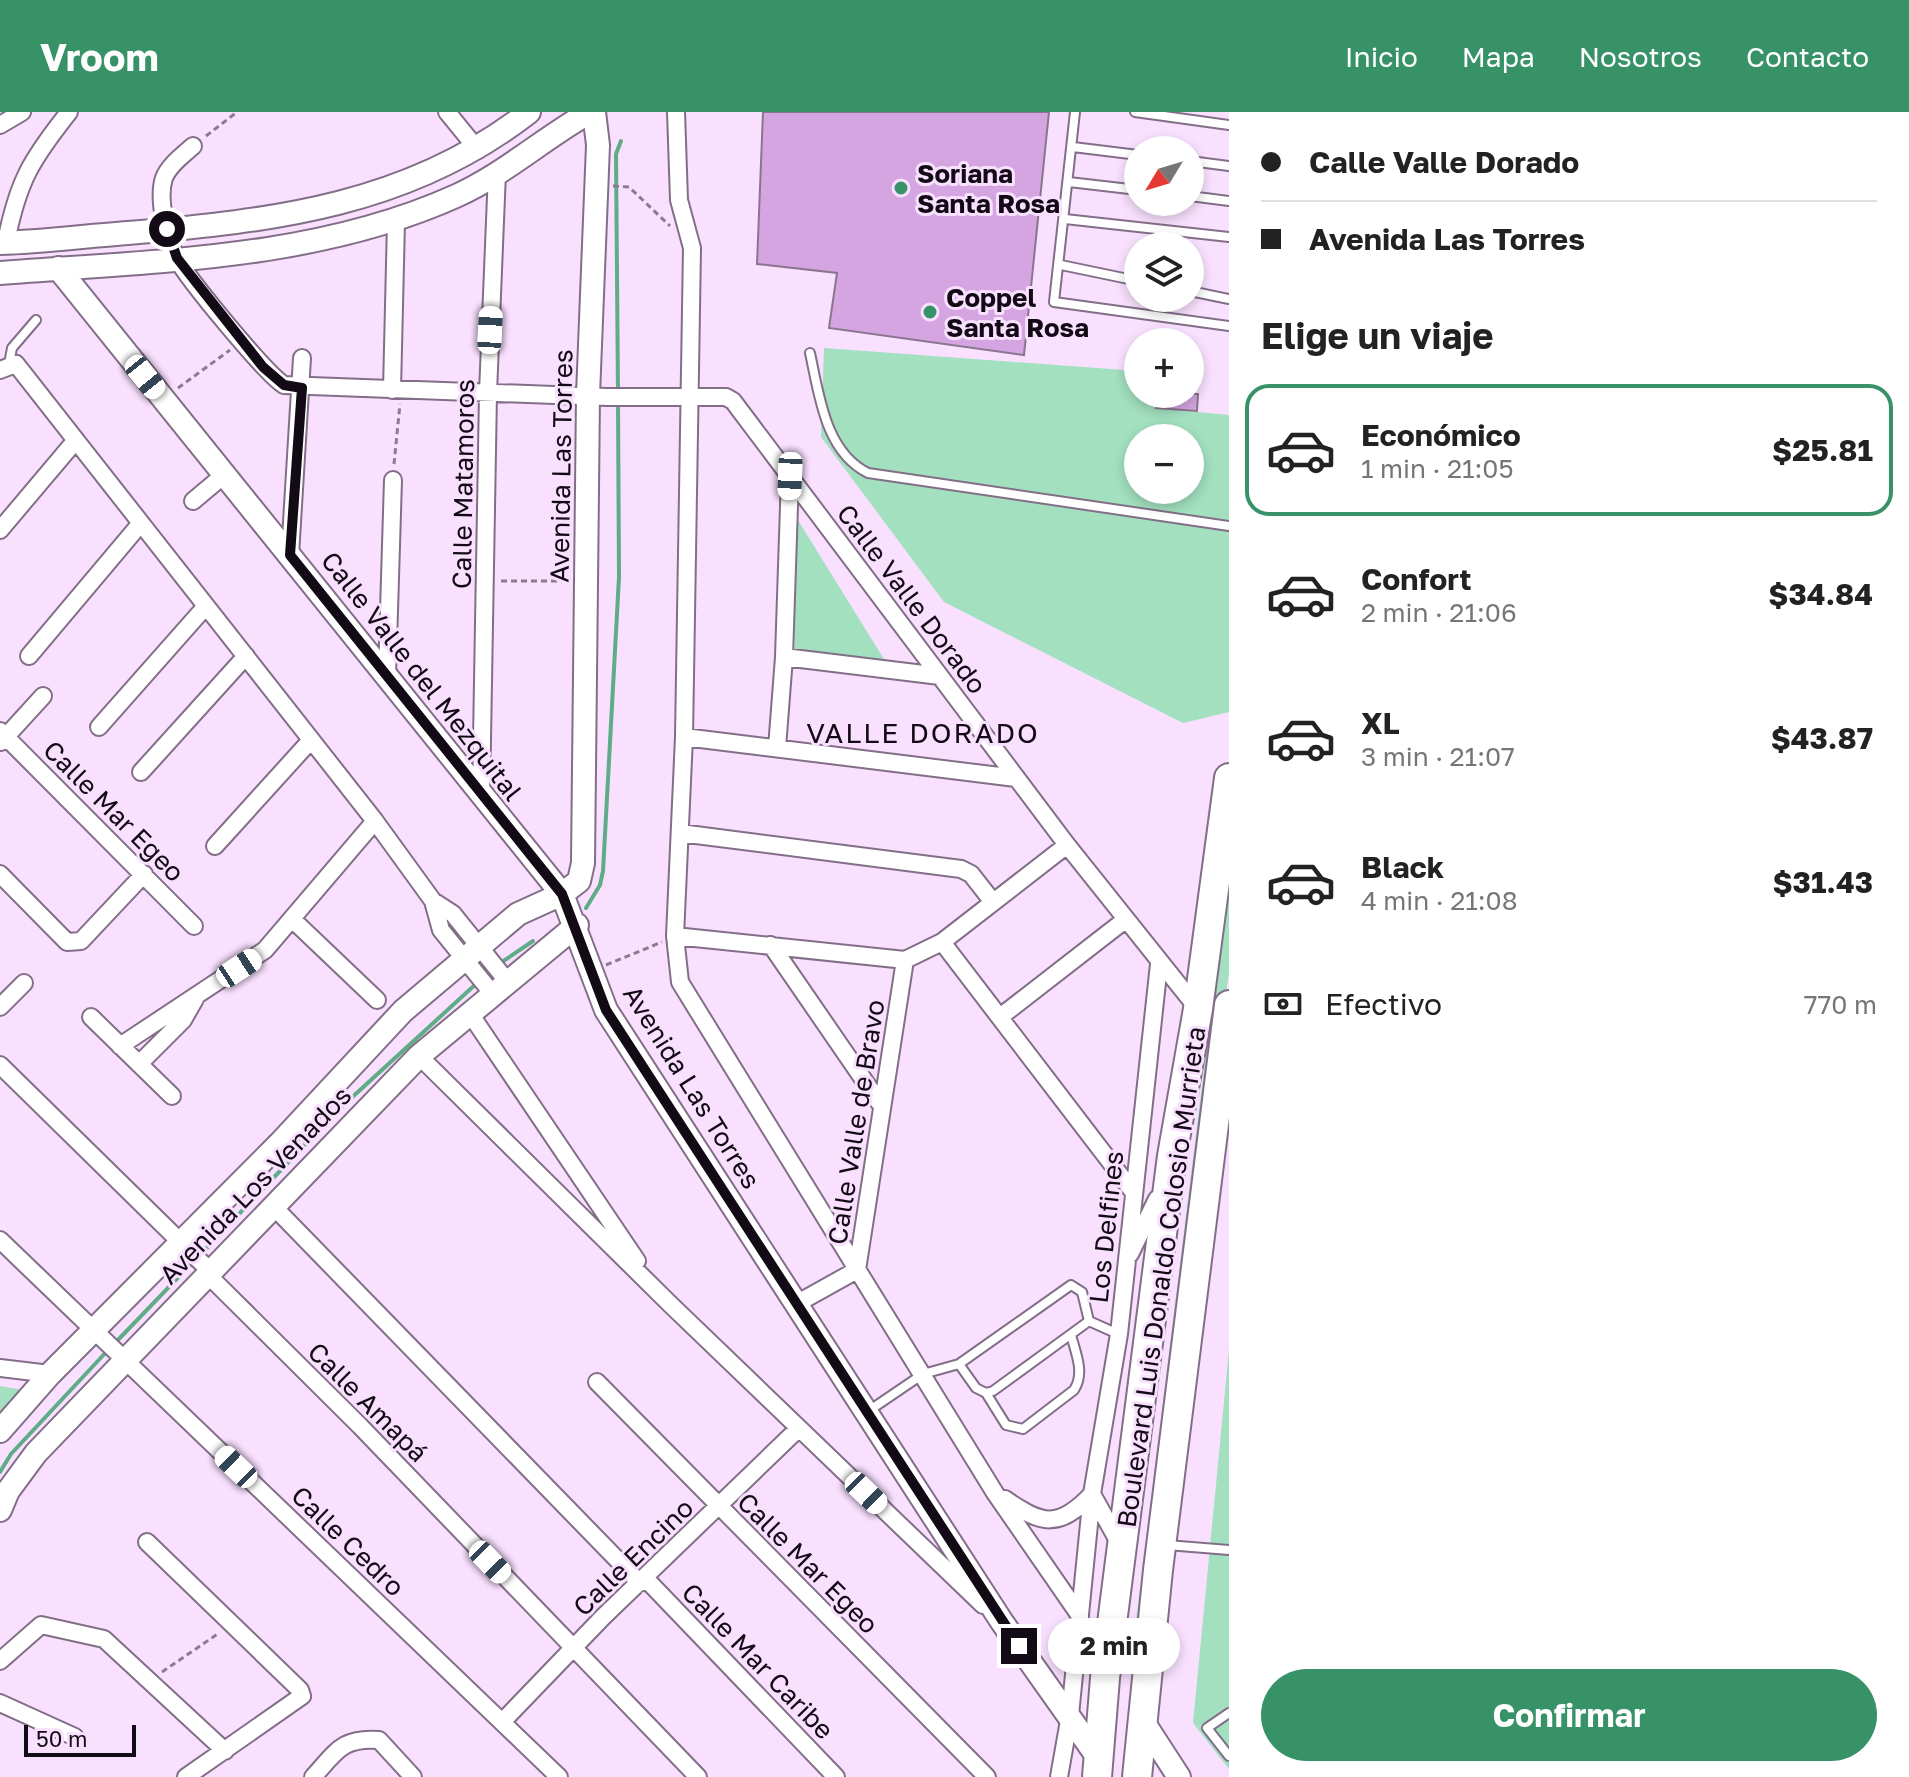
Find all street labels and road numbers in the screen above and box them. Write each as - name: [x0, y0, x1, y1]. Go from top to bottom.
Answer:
- street label: Avenida Las Torres: [543, 349, 579, 583]
- street label: Calle Matamoros: [446, 379, 480, 589]
- street label: Calle Valle Dorado: [831, 498, 993, 700]
- street label: Calle Valle del Mezquital: [315, 545, 529, 807]
- street label: Calle Mar Egeo: [37, 734, 191, 888]
- street label: Avenida Las Torres: [617, 980, 767, 1194]
- street label: Calle Valle de Bravo: [821, 997, 891, 1247]
- street label: Boulevard Luis Donaldo Colosio Murrieta: [1110, 1025, 1212, 1529]
- street label: Avenida Los Venados: [153, 1080, 357, 1290]
- street label: Los Delfines: [1083, 1149, 1129, 1305]
- street label: Calle Amapá: [302, 1336, 434, 1468]
- street label: Calle Cedro: [285, 1480, 411, 1602]
- street label: Calle Mar Egeo: [731, 1486, 885, 1640]
- street label: Calle Encino: [567, 1492, 699, 1622]
- street label: Calle Mar Caribe: [676, 1577, 840, 1745]

